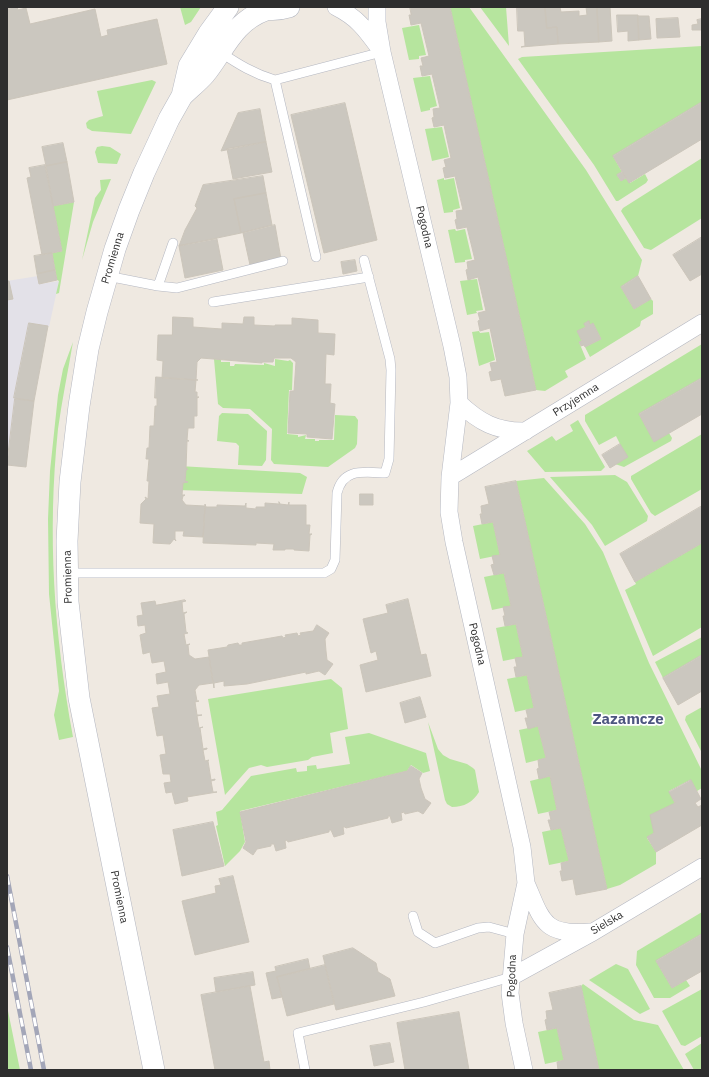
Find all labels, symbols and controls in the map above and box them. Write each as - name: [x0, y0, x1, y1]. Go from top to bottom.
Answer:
- street label: Pogodna: [413, 205, 435, 249]
- street label: Promienna: [99, 231, 127, 285]
- street label: Przyjemna: [551, 381, 601, 419]
- street label: Promienna: [61, 550, 75, 604]
- street label: Pogodna: [466, 622, 488, 666]
- district label: Zazamcze: [592, 711, 664, 729]
- street label: Promienna: [107, 870, 131, 924]
- street label: Sielska: [589, 908, 625, 938]
- street label: Pogodna: [505, 954, 519, 998]

